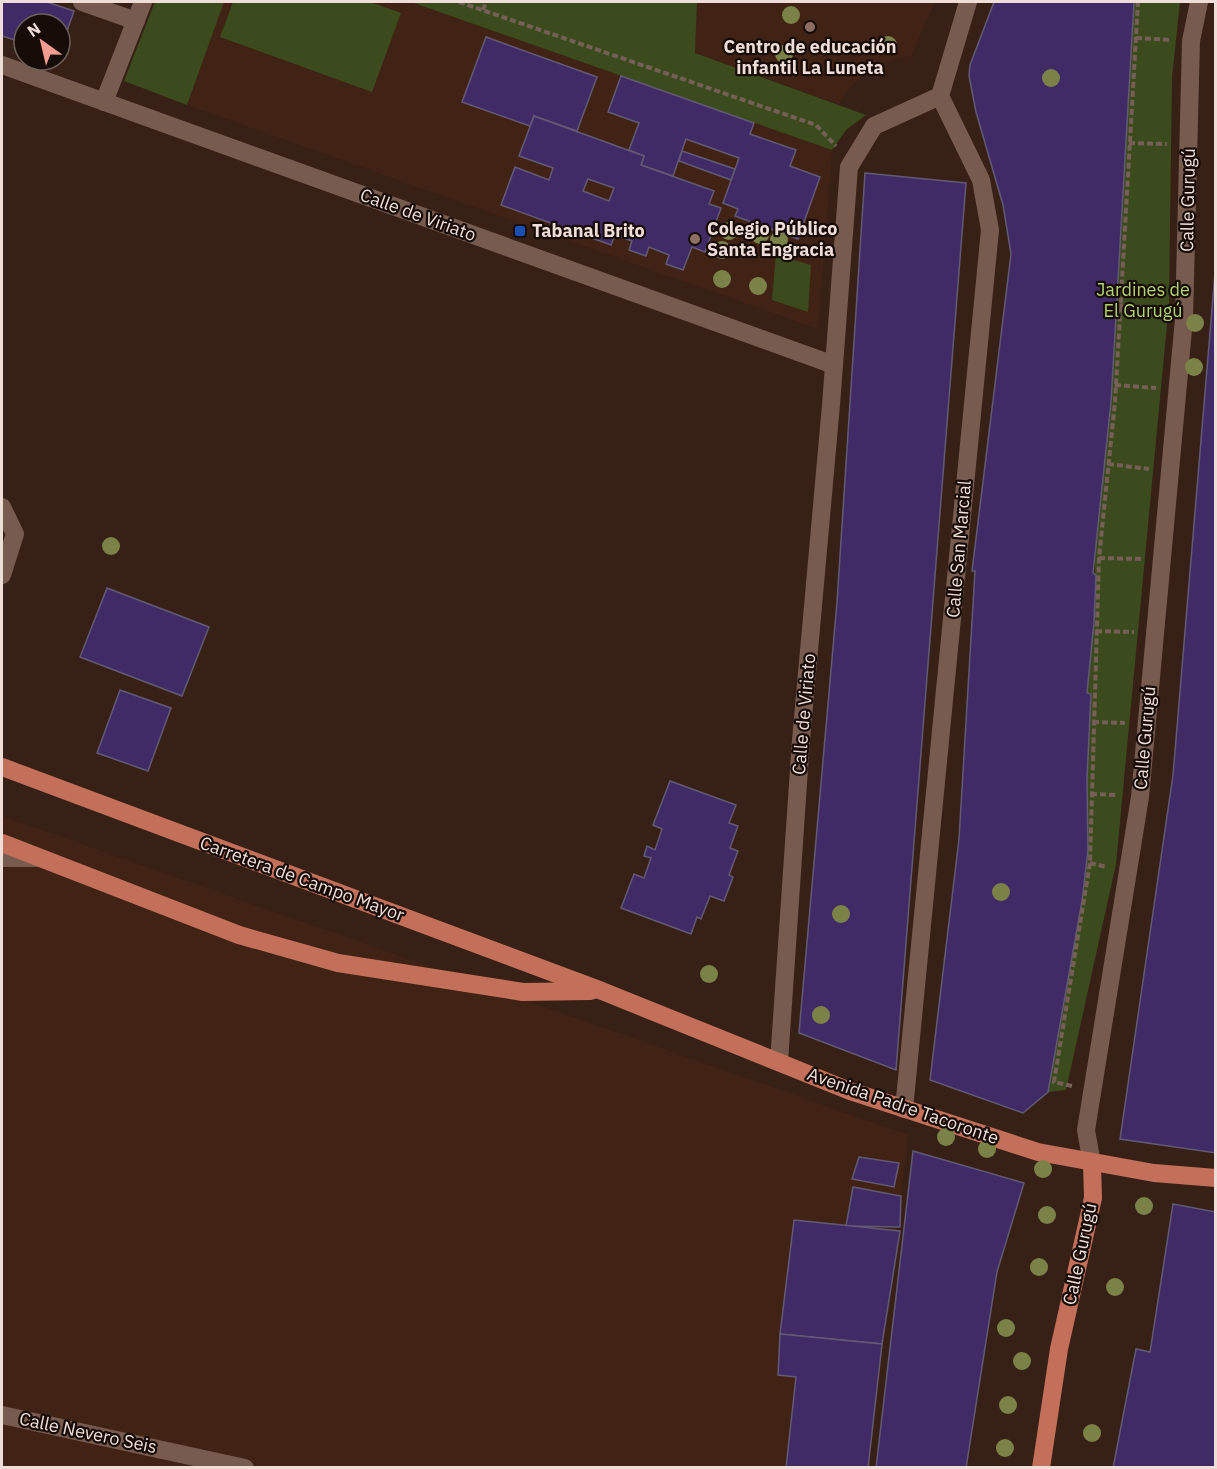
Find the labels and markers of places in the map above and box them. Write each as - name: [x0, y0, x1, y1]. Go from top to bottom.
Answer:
- marker: Centro de educación infantil La Luneta: [803, 20, 817, 34]
- place label: Centro de educación infantil La Luneta: [723, 35, 897, 79]
- place label: Colegio Público Santa Engracia: [707, 217, 837, 261]
- place label: Tabanal Brito: [532, 219, 645, 242]
- marker: Tabanal Brito: [513, 224, 527, 238]
- marker: Colegio Público Santa Engracia: [688, 232, 702, 246]

